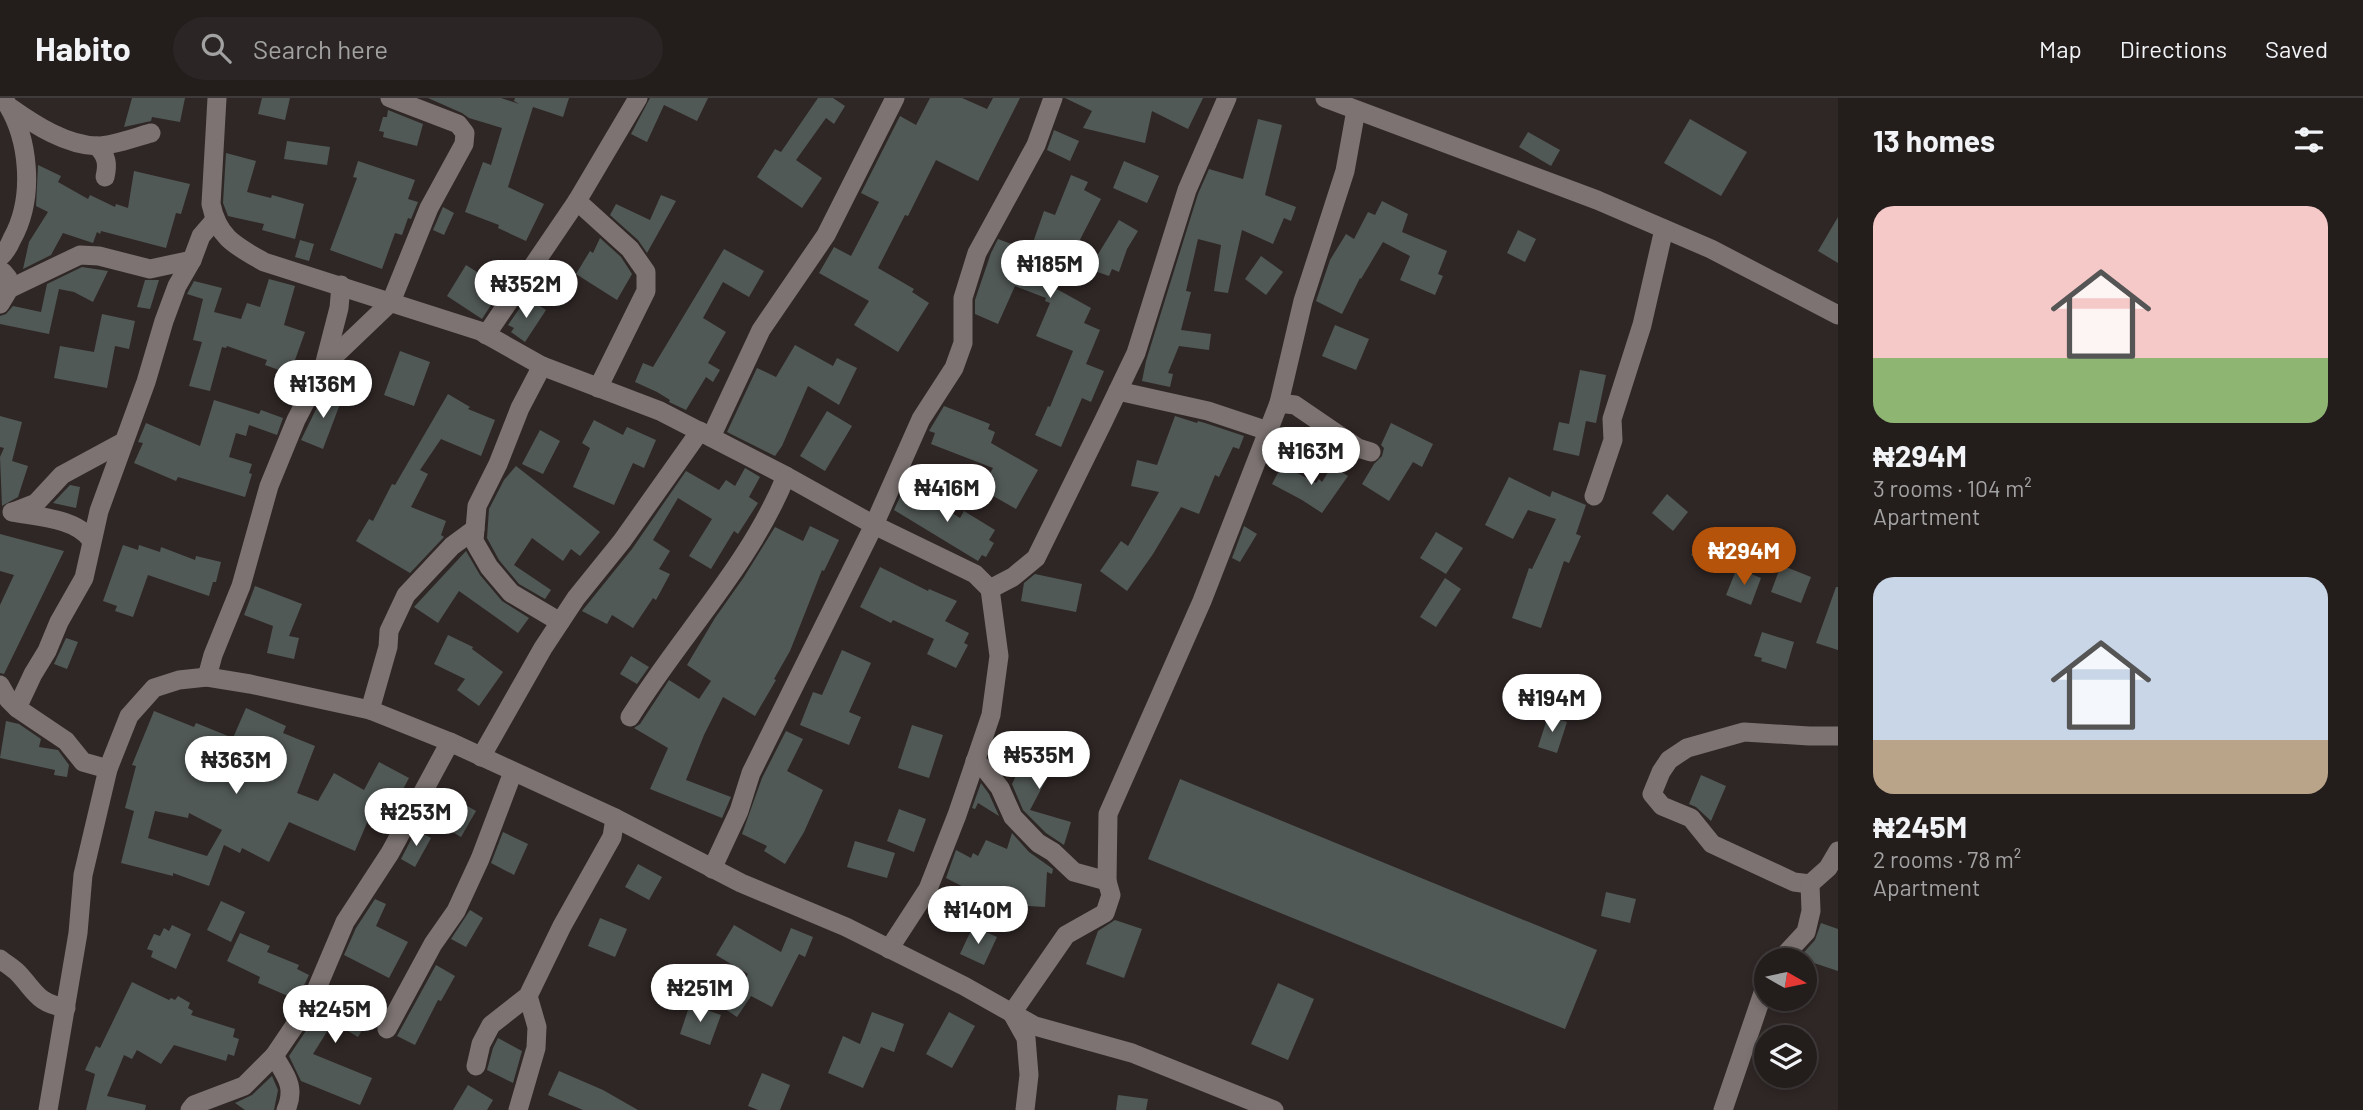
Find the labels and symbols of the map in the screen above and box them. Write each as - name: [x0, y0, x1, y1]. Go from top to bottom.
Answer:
- pin: ₦185M: [1001, 240, 1099, 300]
- pin: ₦352M: [477, 260, 575, 320]
- pin: ₦136M: [274, 360, 372, 420]
- pin: ₦163M: [1262, 428, 1360, 487]
- pin: ₦416M: [898, 464, 996, 524]
- pin: ₦294M: [1695, 528, 1793, 587]
- pin: ₦194M: [1503, 674, 1601, 734]
- pin: ₦535M: [990, 732, 1088, 791]
- pin: ₦363M: [187, 736, 285, 796]
- pin: ₦253M: [367, 788, 465, 848]
- pin: ₦140M: [929, 886, 1027, 946]
- north arrow: [1754, 948, 1816, 1012]
- pin: ₦251M: [651, 964, 749, 1024]
- pin: ₦245M: [286, 986, 384, 1045]

